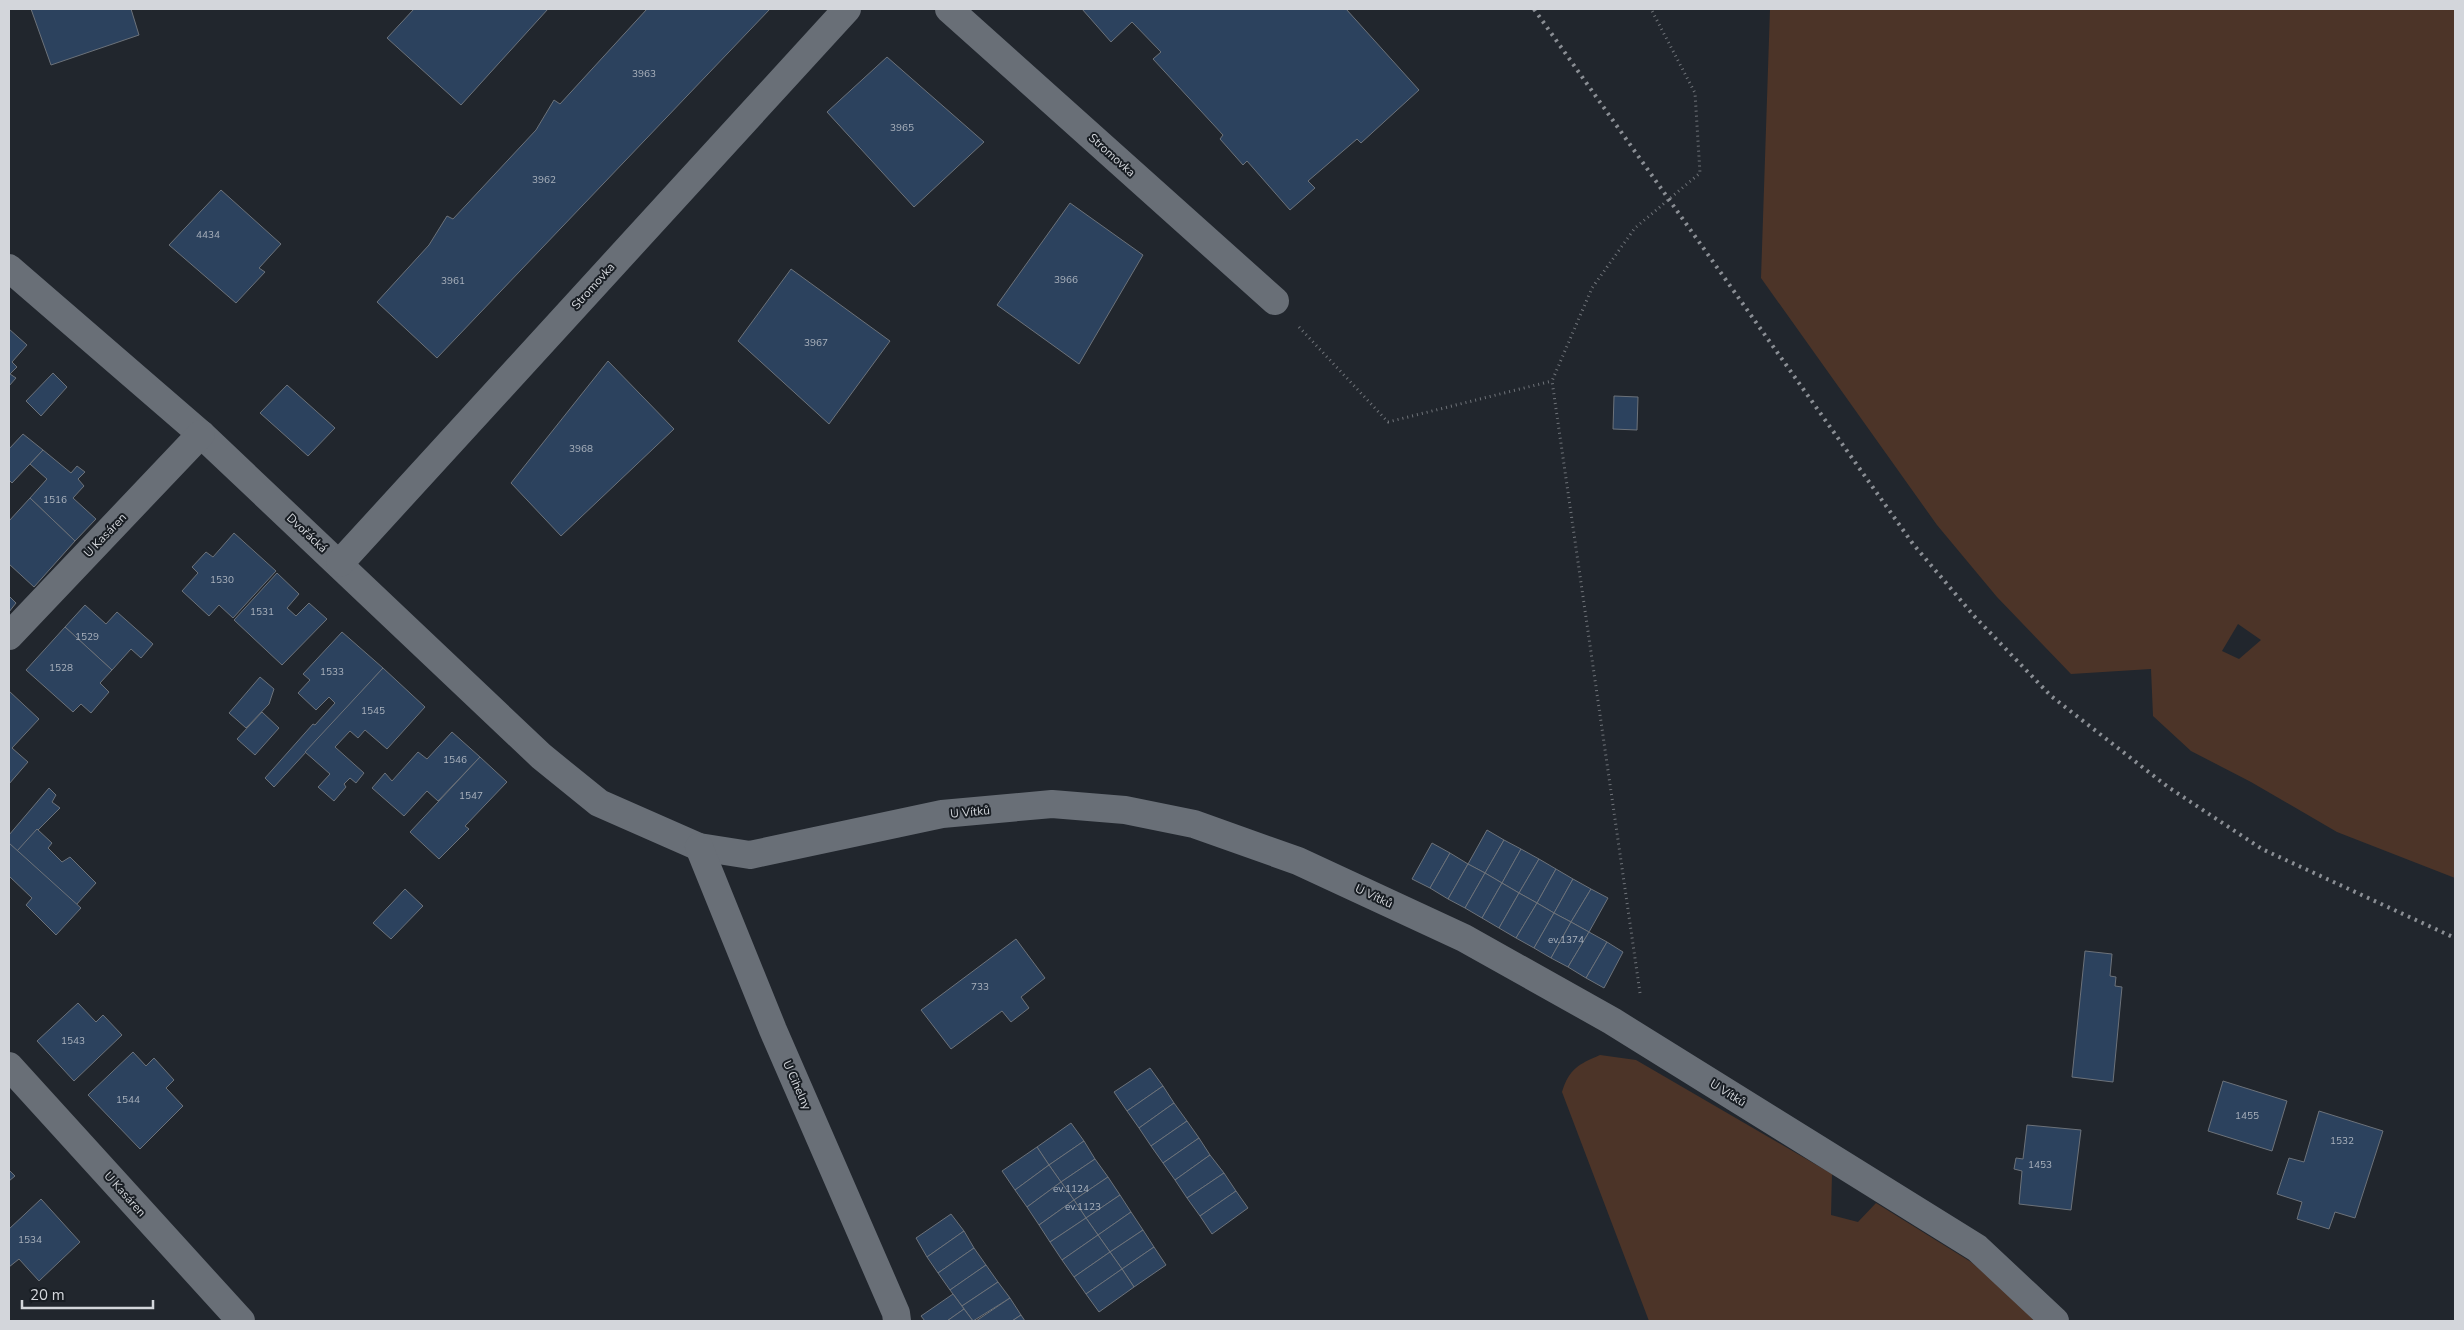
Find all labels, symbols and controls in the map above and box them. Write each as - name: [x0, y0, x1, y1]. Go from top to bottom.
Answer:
- house number: 3963: [632, 67, 656, 81]
- house number: 3965: [890, 121, 914, 135]
- street label: Stromovka: [1085, 130, 1139, 180]
- house number: 3962: [532, 173, 556, 187]
- house number: 4434: [196, 228, 220, 242]
- street label: Stromovka: [568, 259, 618, 313]
- house number: 3966: [1054, 273, 1078, 287]
- house number: 3961: [441, 274, 465, 288]
- house number: 3967: [804, 336, 828, 350]
- house number: 3968: [569, 442, 593, 456]
- house number: 1516: [43, 493, 67, 507]
- street label: U Kasáren: [80, 510, 130, 560]
- street label: Dvořácká: [283, 510, 331, 556]
- house number: 1530: [210, 573, 234, 587]
- house number: 1531: [250, 605, 274, 619]
- house number: 1529: [75, 630, 99, 644]
- house number: 1528: [49, 661, 73, 675]
- house number: 1533: [320, 665, 344, 679]
- house number: 1545: [361, 704, 385, 718]
- house number: 1546: [443, 753, 467, 767]
- house number: 1547: [459, 789, 483, 803]
- street label: U Vítků: [949, 802, 991, 822]
- street label: U Vítků: [1353, 880, 1395, 912]
- house number: ev.1374: [1548, 933, 1584, 947]
- house number: 733: [971, 980, 989, 994]
- house number: 1543: [61, 1034, 85, 1048]
- street label: U Cihelny: [779, 1058, 815, 1113]
- street label: U Vítků: [1707, 1076, 1749, 1110]
- house number: 1544: [116, 1093, 140, 1107]
- house number: 1455: [2235, 1109, 2259, 1123]
- house number: 1532: [2330, 1134, 2354, 1148]
- house number: 1453: [2028, 1158, 2052, 1172]
- street label: U Kasáren: [101, 1168, 149, 1220]
- house number: ev.1124: [1053, 1182, 1089, 1196]
- house number: ev.1123: [1065, 1200, 1101, 1214]
- house number: 1534: [18, 1233, 42, 1247]
- scale bar: [22, 1278, 154, 1310]
- text: 20 m: [30, 1285, 65, 1305]

